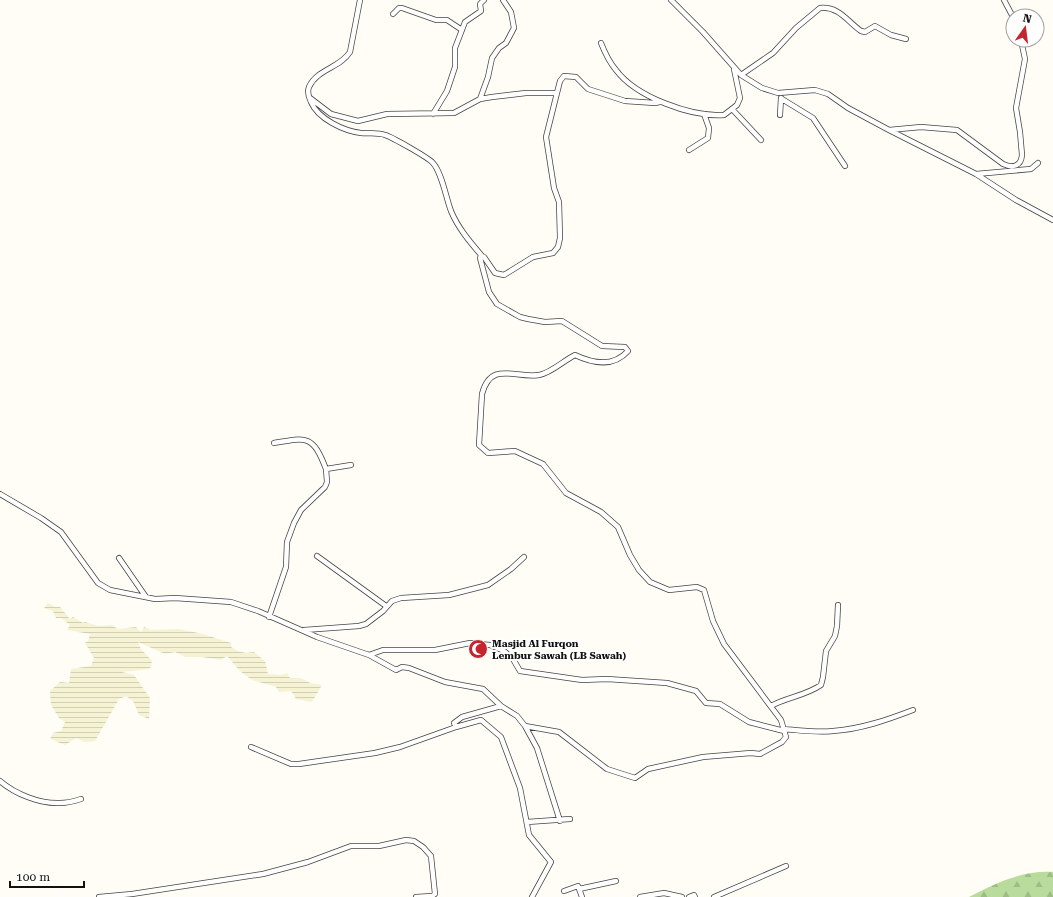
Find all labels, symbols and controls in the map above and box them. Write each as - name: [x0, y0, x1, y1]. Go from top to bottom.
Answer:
- north arrow: [1005, 8, 1045, 48]
- text: N: [1022, 11, 1033, 26]
- mosque icon: Masjid Al Furqon Lembur Sawah (LB Sawah): [467, 638, 489, 660]
- place label: Masjid Al Furqon Lembur Sawah (LB Sawah): [492, 638, 626, 661]
- scale bar: [10, 863, 84, 889]
- text: 100 m: [16, 870, 50, 884]

